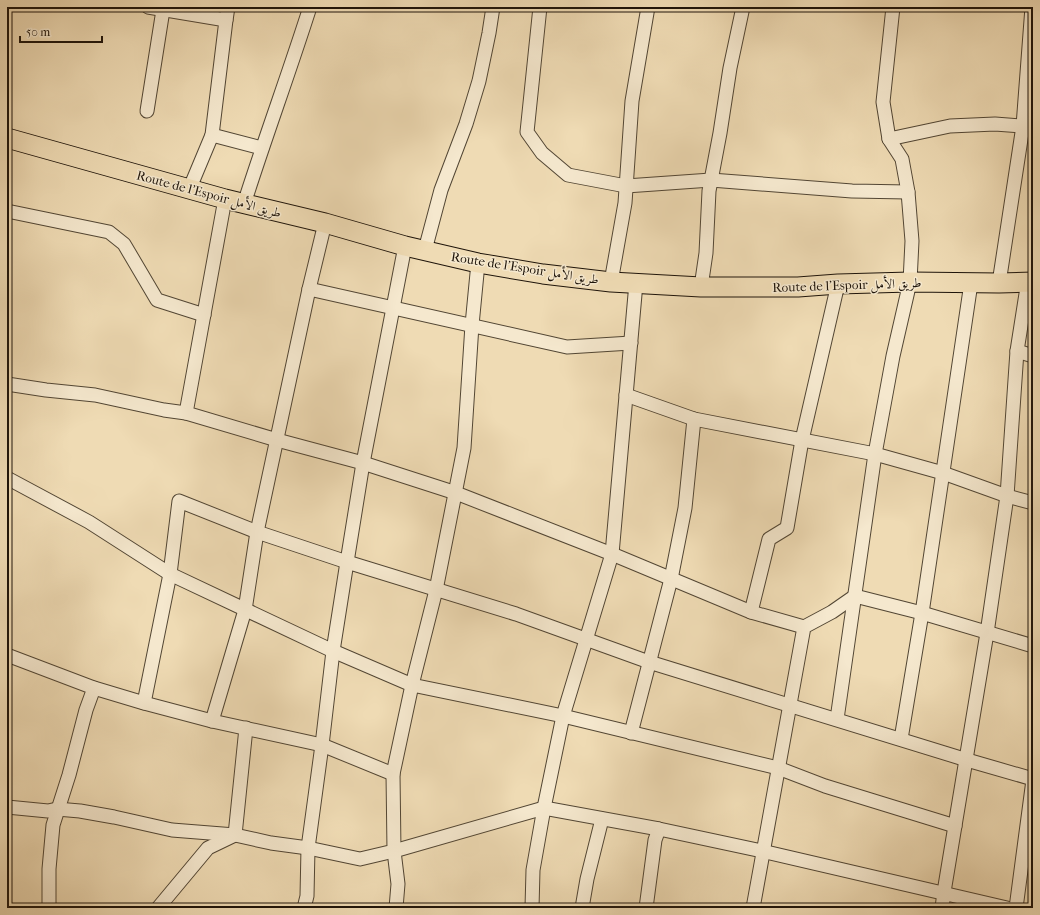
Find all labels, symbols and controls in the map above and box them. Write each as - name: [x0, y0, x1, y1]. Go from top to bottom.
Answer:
- scale bar: [20, 18, 102, 44]
- text: 50 m: [26, 25, 50, 39]
- street label: Route de l’Espoir طريق الأمل: [134, 166, 283, 222]
- street label: Route de l’Espoir طريق الأمل: [450, 248, 600, 289]
- street label: Route de l’Espoir طريق الأمل: [772, 274, 922, 297]

